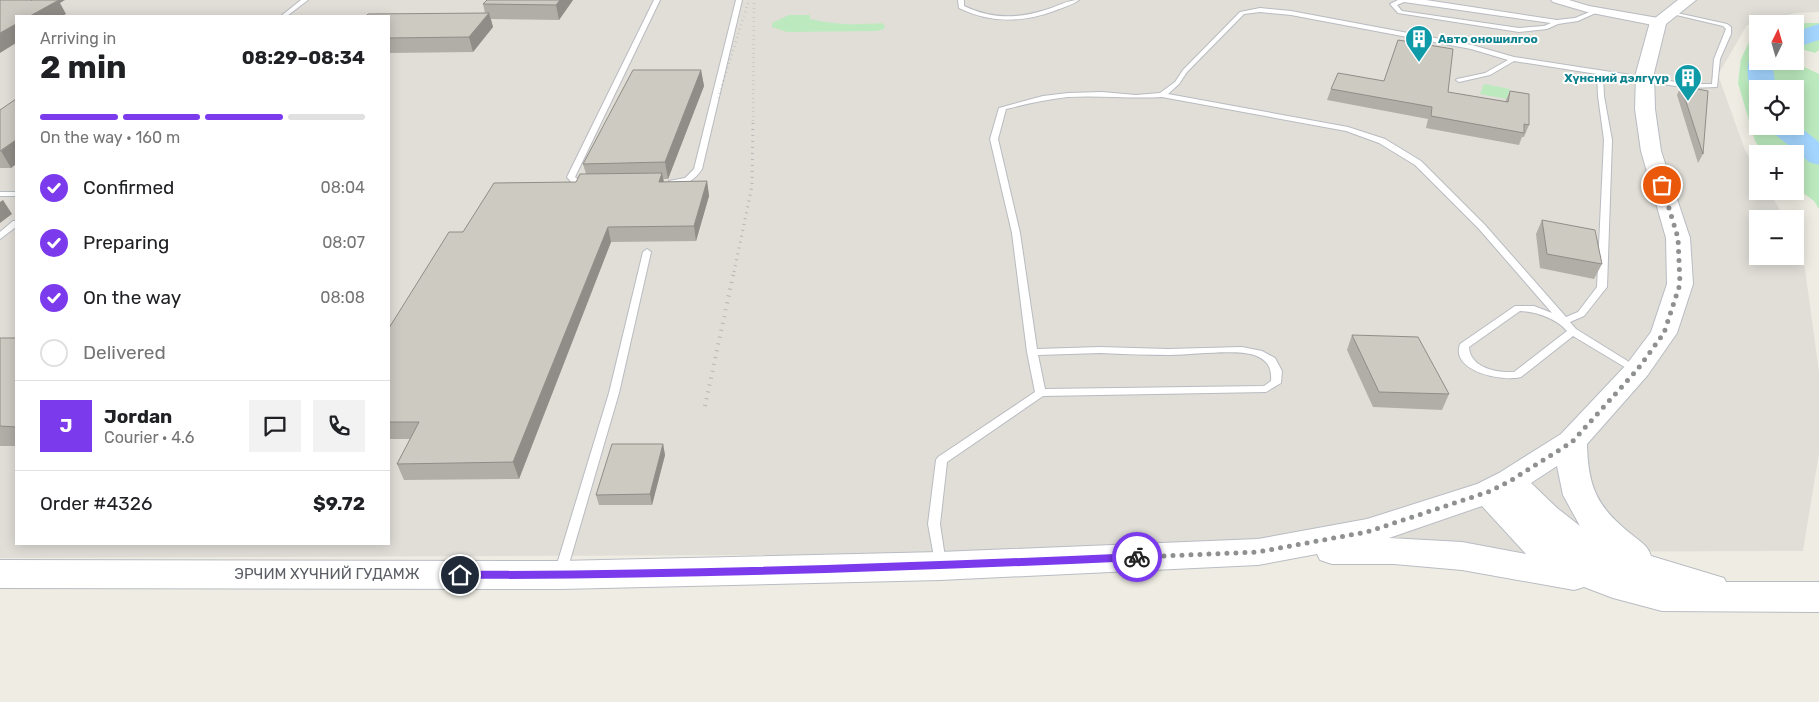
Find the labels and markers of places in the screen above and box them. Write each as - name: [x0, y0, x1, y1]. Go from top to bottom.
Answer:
- building icon: Авто оношилгоо: [1404, 24, 1434, 63]
- place label: Авто оношилгоо: [1438, 32, 1538, 46]
- building icon: Хүнсний дэлгүүр: [1673, 63, 1703, 102]
- place label: Хүнсний дэлгүүр: [1564, 71, 1669, 85]
- pin: [1641, 164, 1683, 206]
- pin: [439, 554, 481, 596]

